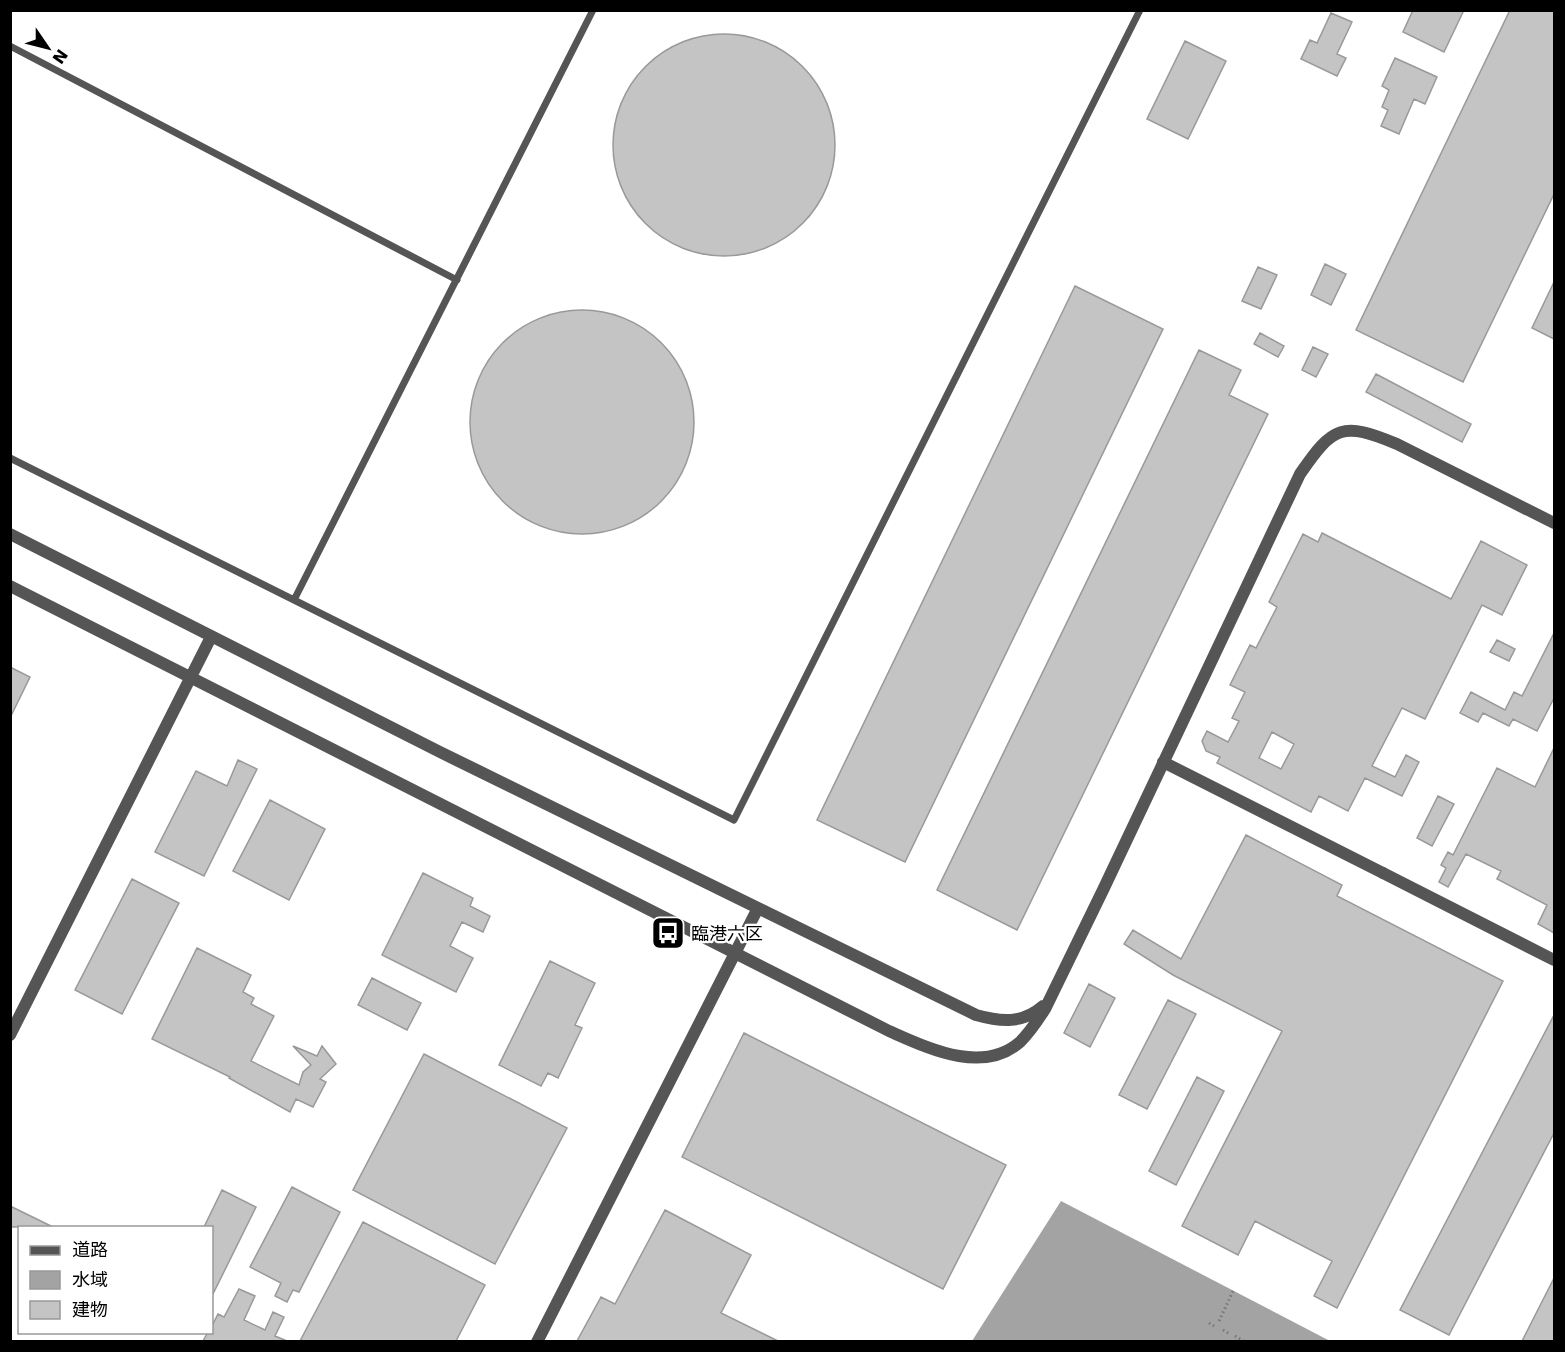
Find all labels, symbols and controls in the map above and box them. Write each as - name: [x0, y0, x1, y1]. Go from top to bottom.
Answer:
- north arrow: [18, 18, 78, 78]
- text: N: [48, 45, 71, 67]
- bus stop icon: 臨港六区: [650, 915, 686, 951]
- place label: 臨港六区: [691, 923, 763, 944]
- legend: [18, 1226, 213, 1334]
- text: 道路: [72, 1239, 108, 1260]
- text: 水域: [72, 1269, 108, 1290]
- text: 建物: [72, 1299, 108, 1320]

